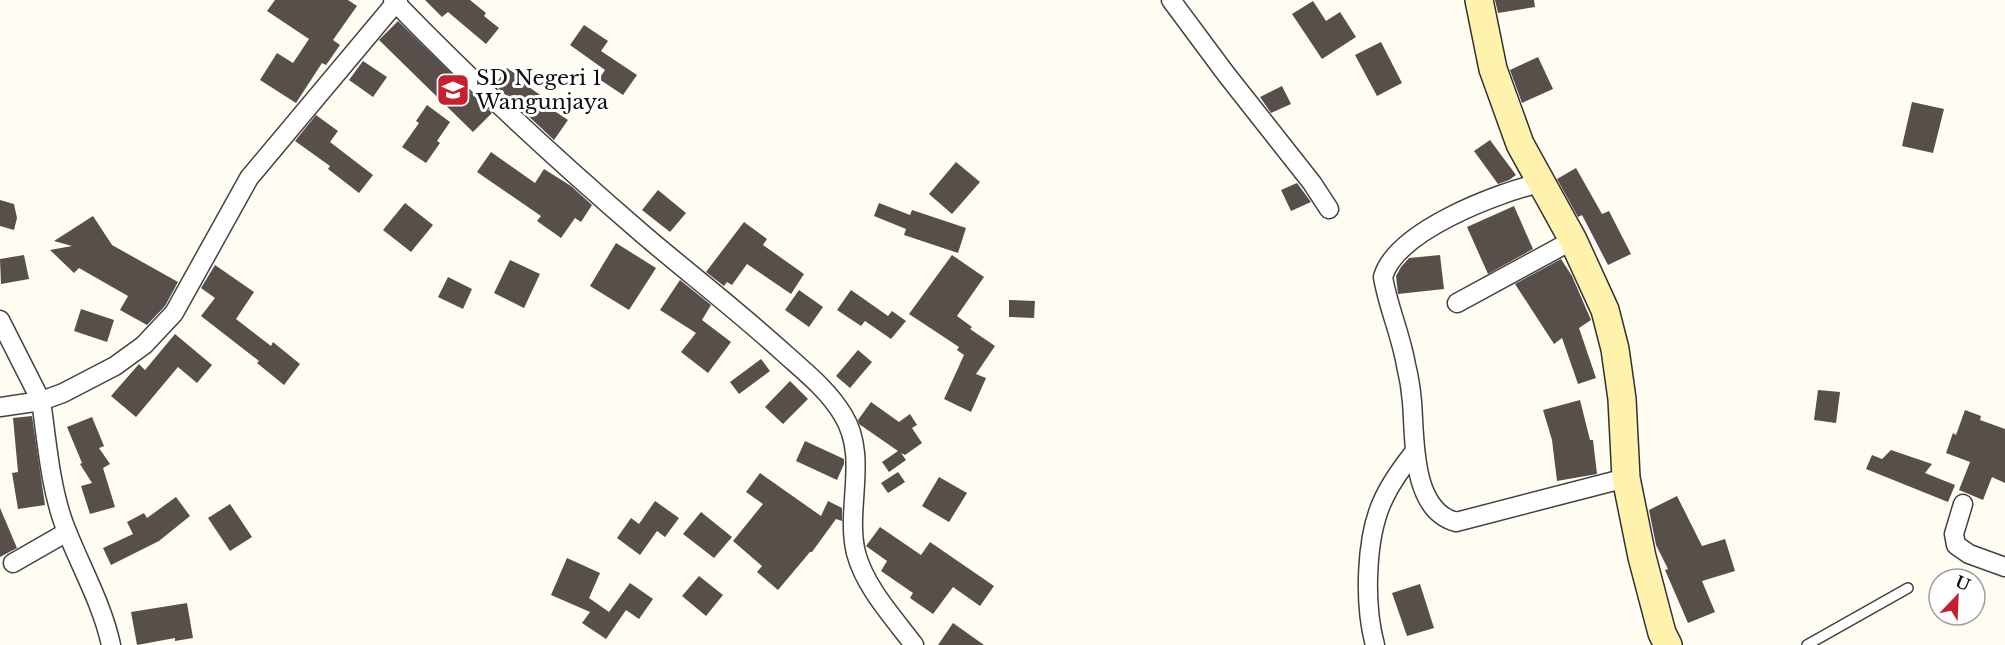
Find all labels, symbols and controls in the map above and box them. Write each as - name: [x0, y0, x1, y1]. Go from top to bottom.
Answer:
- place label: SD Negeri 1 Wangunjaya: [475, 65, 609, 115]
- school or university icon: SD Negeri 1 Wangunjaya: [435, 72, 471, 108]
- north arrow: [1927, 567, 1987, 627]
- text: U: [1952, 571, 1973, 595]

